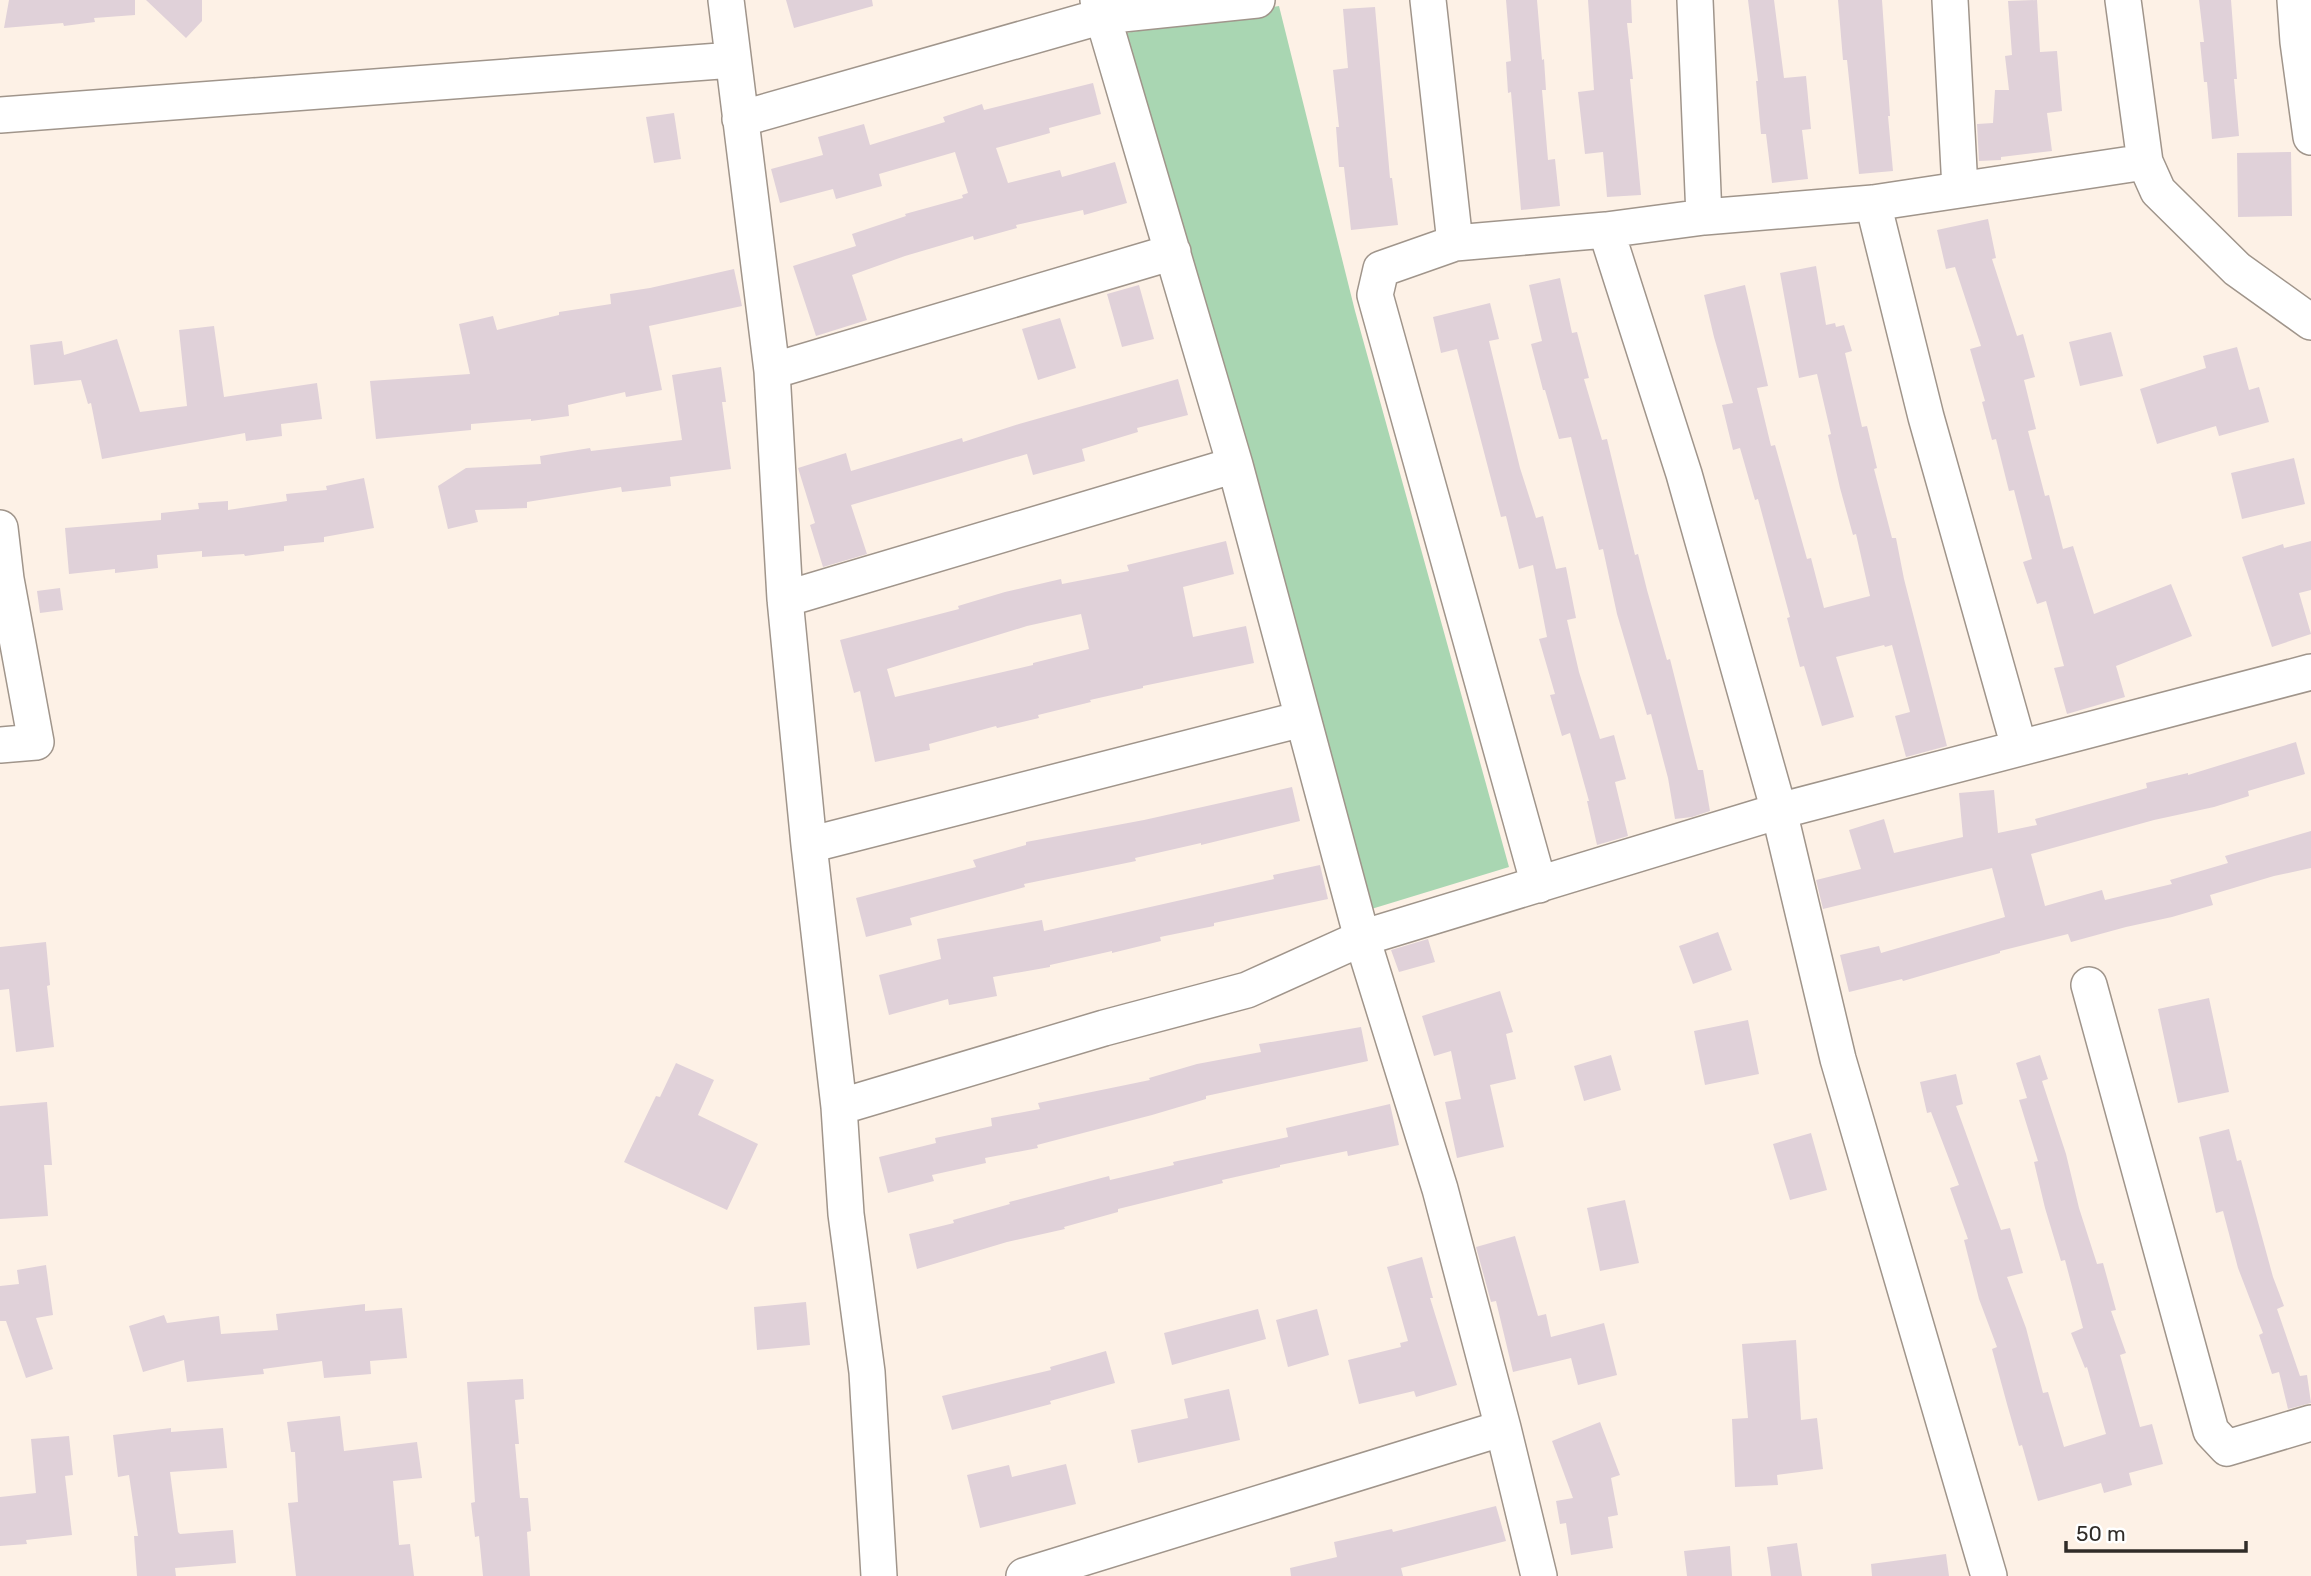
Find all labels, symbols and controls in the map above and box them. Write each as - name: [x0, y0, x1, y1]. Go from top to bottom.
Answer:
- scale bar: [2066, 1510, 2246, 1554]
- text: 50 m: [2076, 1521, 2126, 1546]

